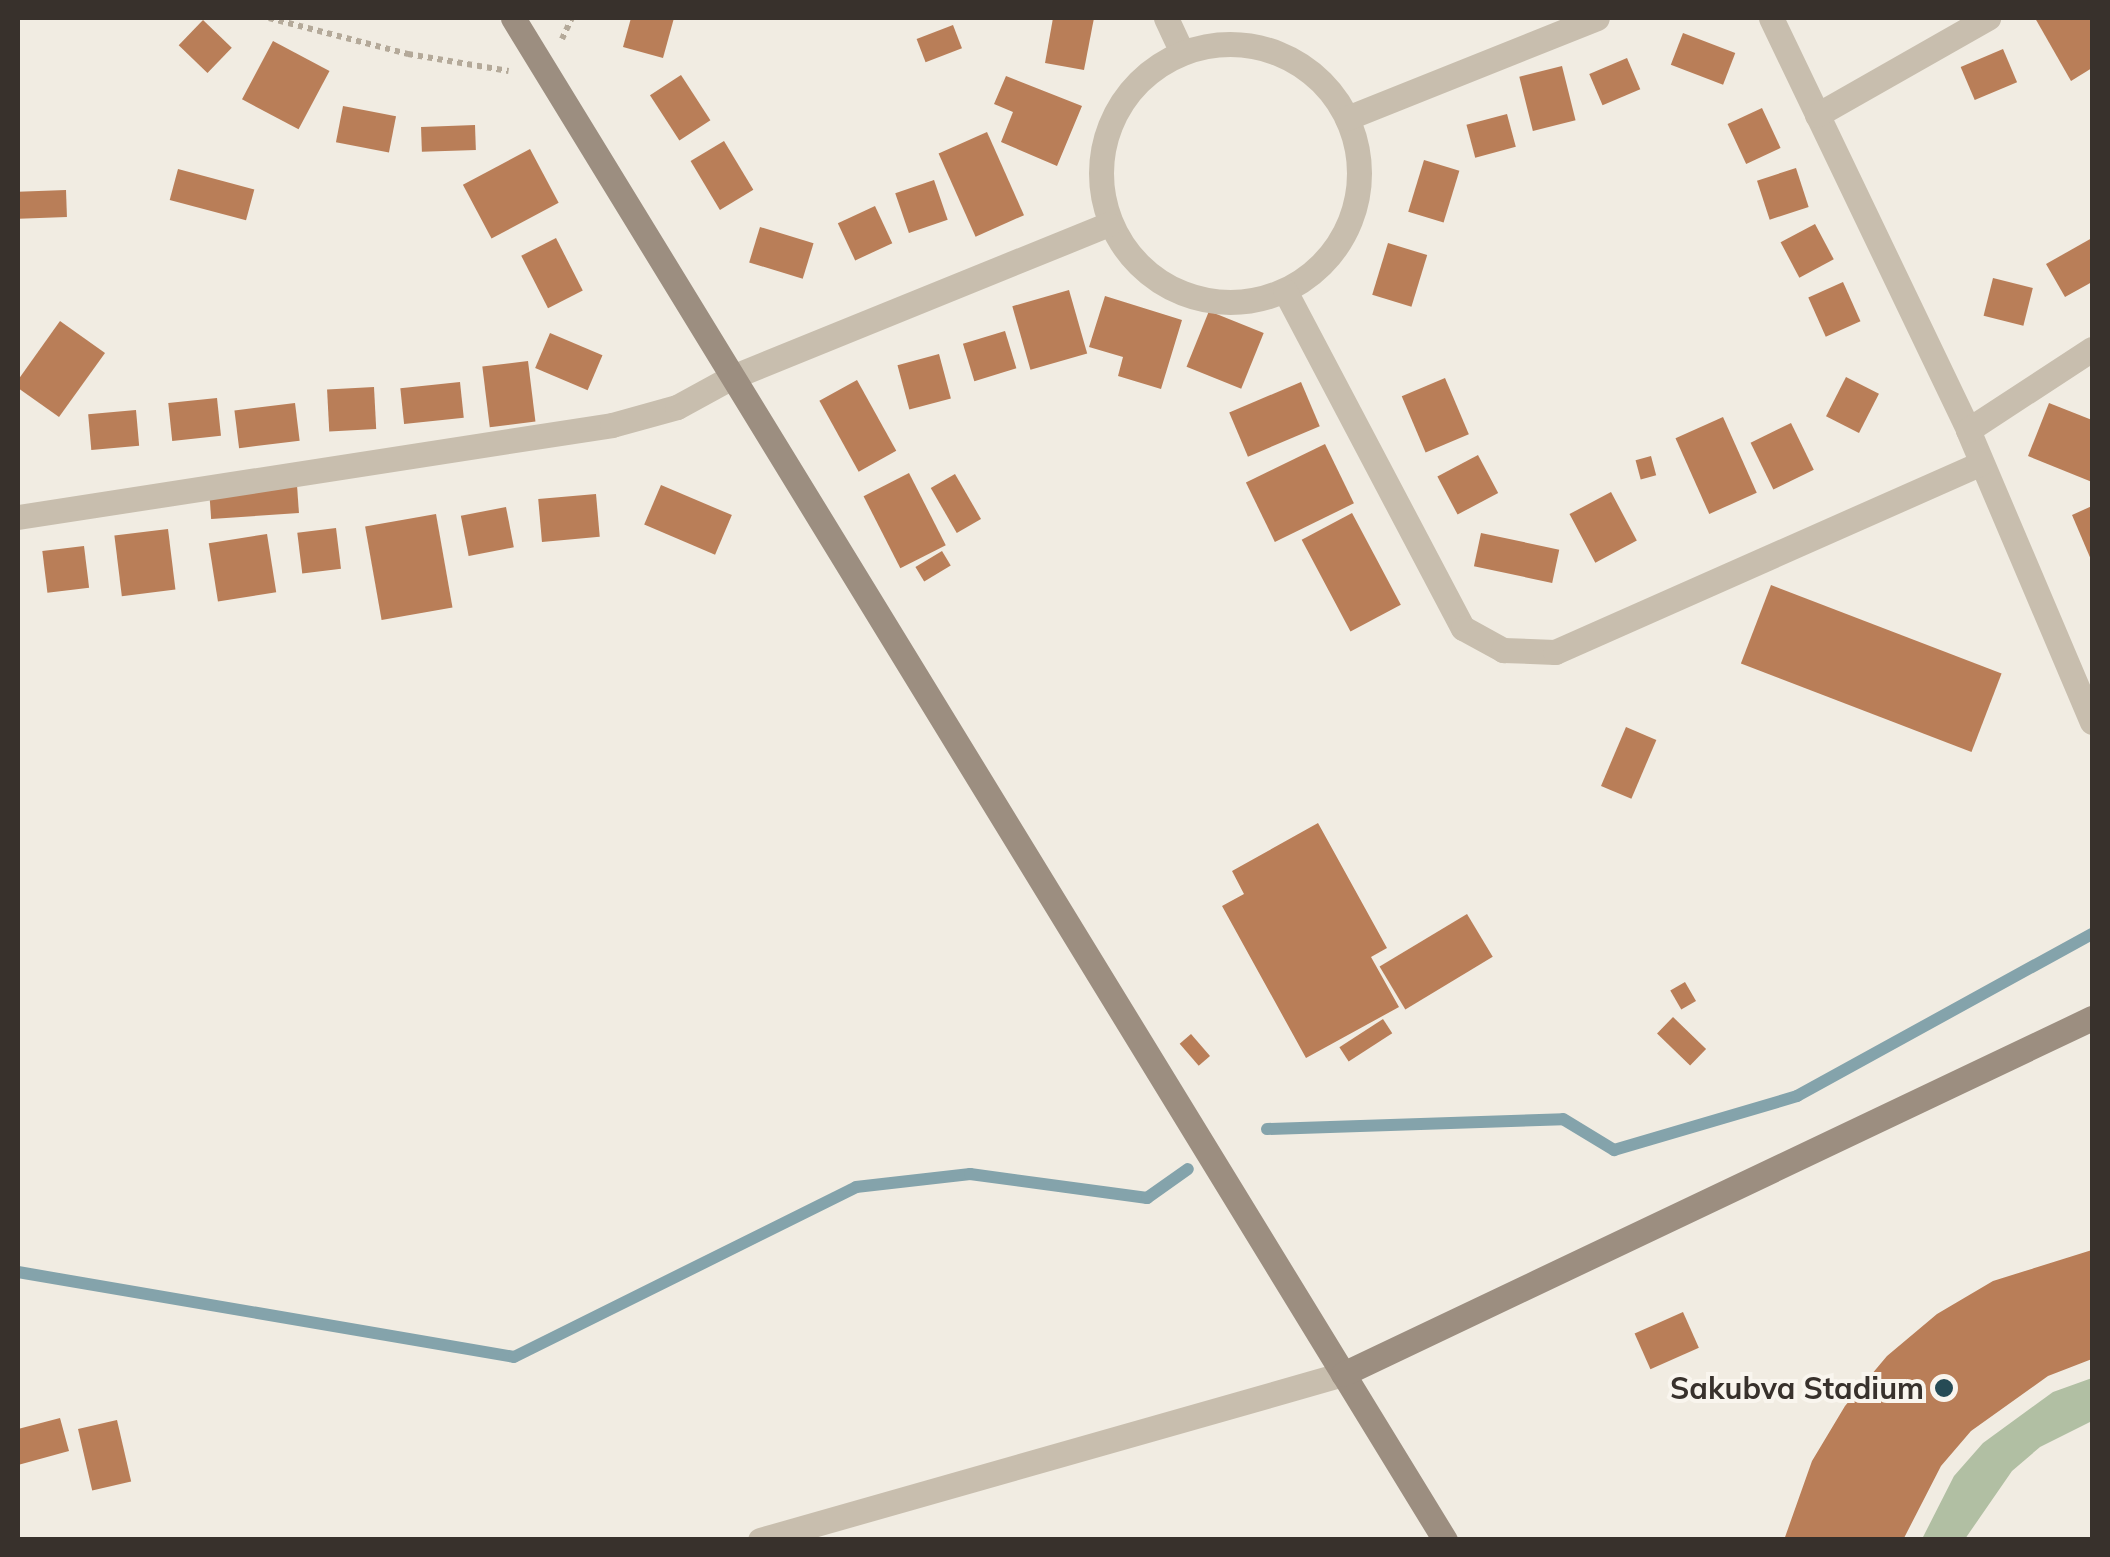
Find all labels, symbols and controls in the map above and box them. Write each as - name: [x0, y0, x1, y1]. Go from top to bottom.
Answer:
- place label: Sakubva Stadium: [1670, 1370, 1924, 1406]
- marker: Sakubva Stadium: [1933, 1377, 1955, 1399]

